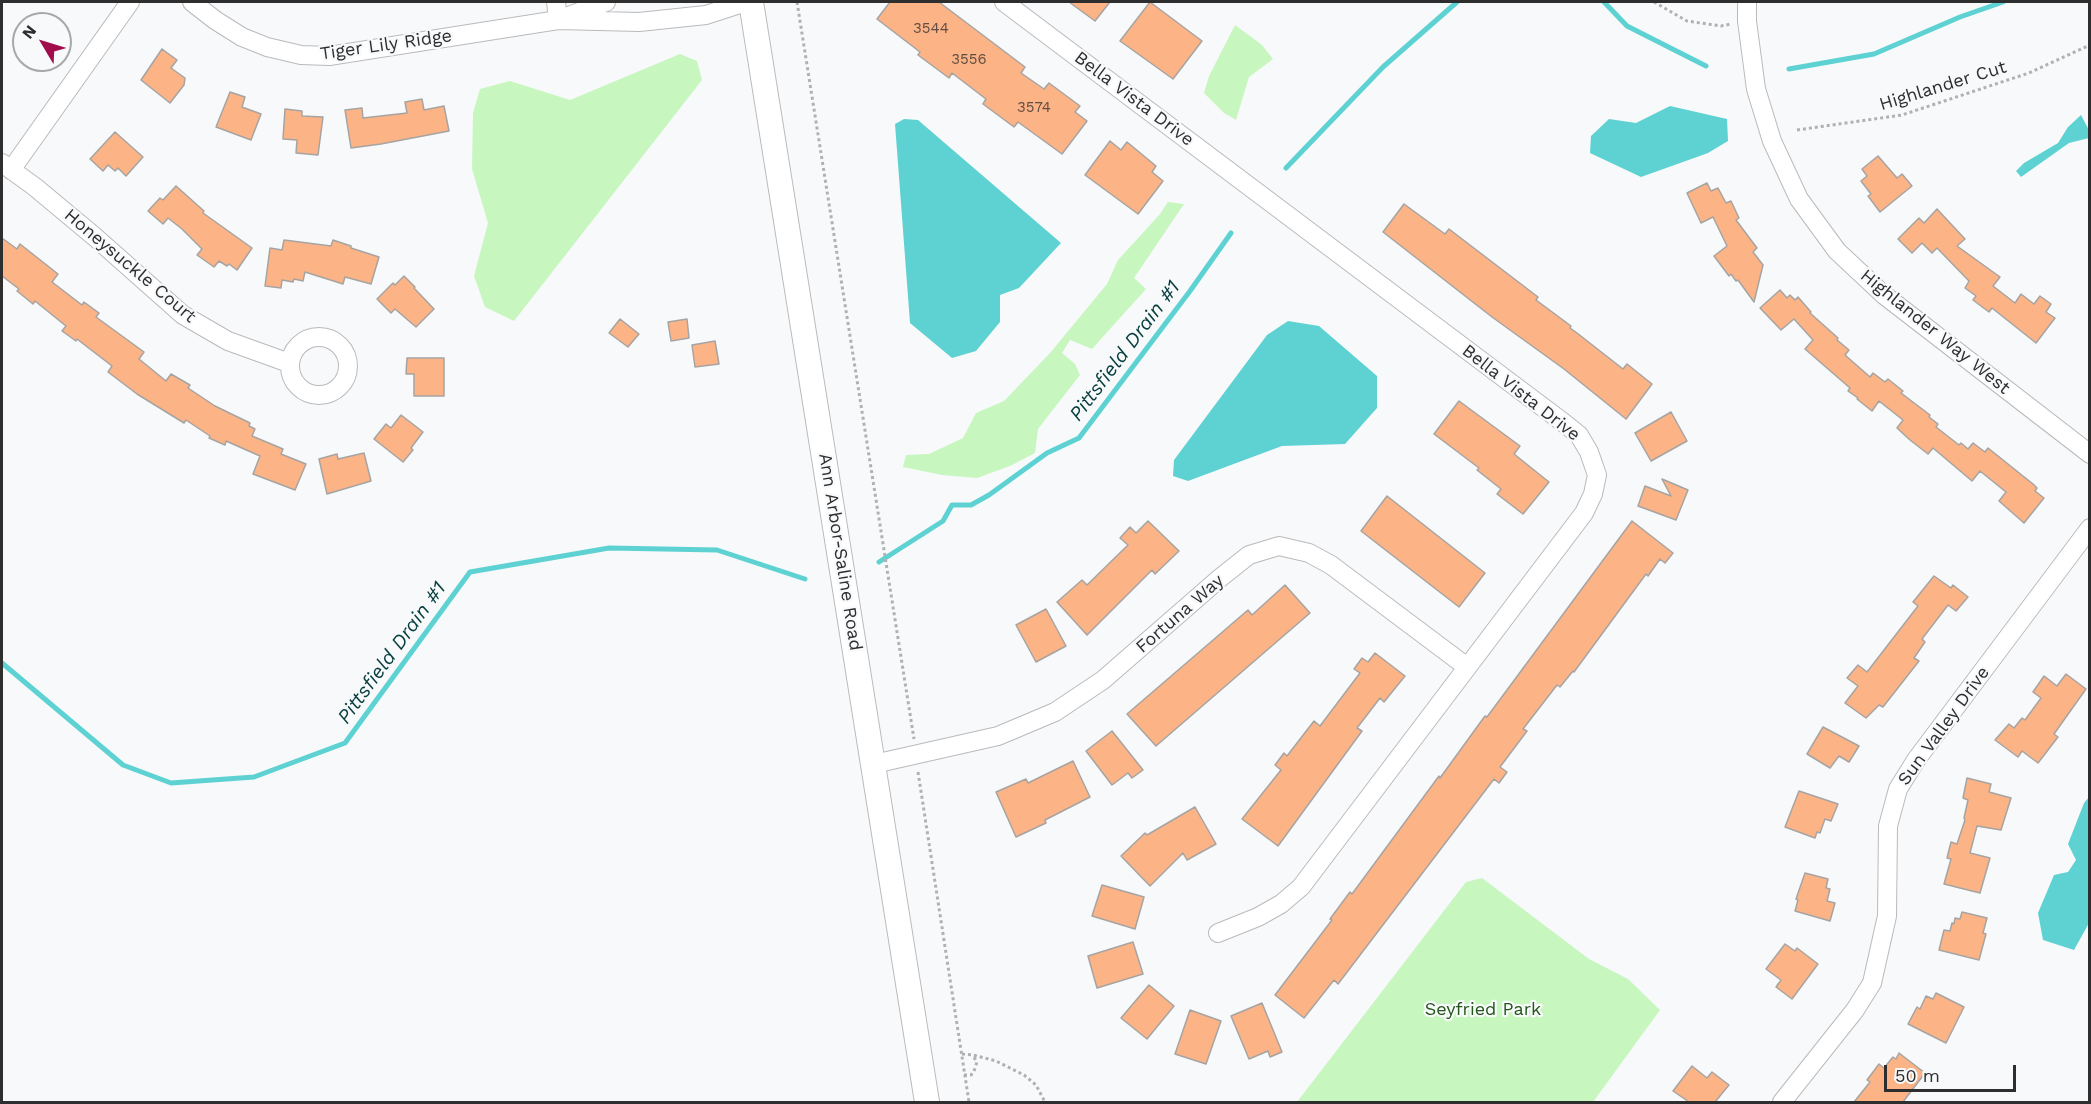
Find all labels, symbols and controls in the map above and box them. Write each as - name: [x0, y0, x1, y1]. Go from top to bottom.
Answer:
- north arrow: [12, 12, 72, 72]
- house number: 3544: [913, 20, 949, 38]
- text: N: [18, 21, 40, 42]
- street label: Tiger Lily Ridge: [319, 25, 453, 65]
- street label: Bella Vista Drive: [1070, 47, 1198, 151]
- house number: 3556: [951, 51, 987, 69]
- street label: Highlander Cut: [1877, 56, 2009, 116]
- house number: 3574: [1017, 99, 1051, 117]
- street label: Honeysuckle Court: [60, 205, 200, 327]
- street label: Highlander Way West: [1856, 265, 2014, 399]
- water label: Pittsfield Drain #1: [1064, 276, 1186, 426]
- street label: Bella Vista Drive: [1458, 340, 1584, 446]
- street label: Ann Arbor-Saline Road: [814, 452, 866, 652]
- street label: Fortuna Way: [1132, 570, 1228, 658]
- water label: Pittsfield Drain #1: [332, 577, 452, 729]
- street label: Sun Valley Drive: [1894, 662, 1994, 790]
- park label: Seyfried Park: [1425, 999, 1541, 1021]
- scale bar: [1887, 1053, 2019, 1091]
- text: 50 m: [1895, 1065, 1940, 1086]

